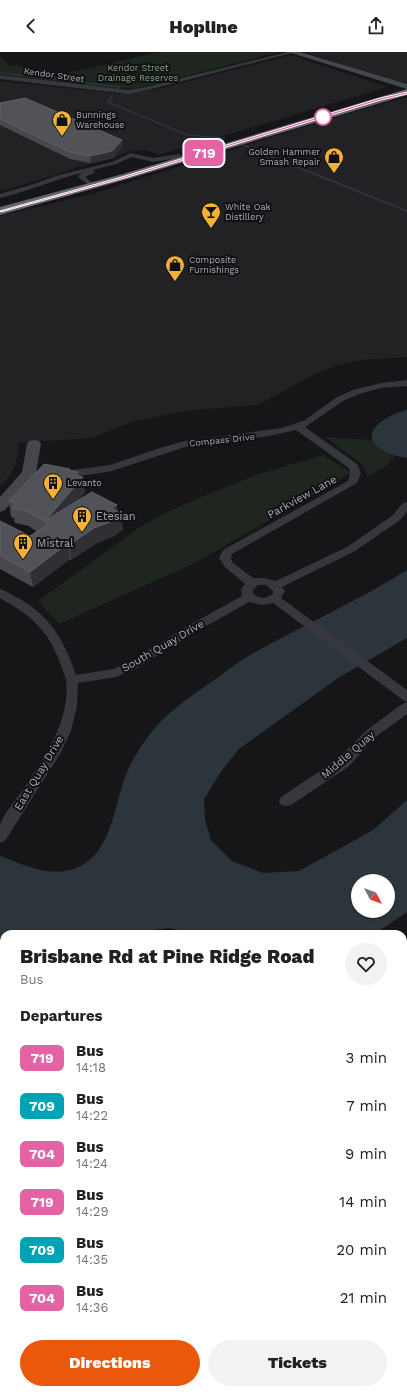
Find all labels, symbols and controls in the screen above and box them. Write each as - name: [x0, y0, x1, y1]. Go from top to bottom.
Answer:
- icon: back: [20, 15, 42, 37]
- icon: share: [365, 15, 387, 37]
- text: Hopline: [169, 16, 238, 37]
- park label: Kendor Street Drainage Reserves: [98, 63, 178, 83]
- street label: Kendor Street: [23, 66, 85, 84]
- unlabelled marker: [314, 108, 332, 126]
- shop icon: Bunnings Warehouse: [51, 109, 73, 137]
- place label: Bunnings Warehouse: [76, 110, 125, 130]
- line badge: 719: [181, 140, 227, 166]
- text: 719: [192, 145, 216, 161]
- shop icon: Golden Hammer Smash Repair: [323, 146, 345, 174]
- place label: Golden Hammer Smash Repair: [248, 147, 320, 167]
- bar icon: White Oak Distillery: [200, 201, 222, 229]
- place label: White Oak Distillery: [225, 202, 271, 222]
- shop icon: Composite Furnishings: [164, 254, 186, 282]
- place label: Composite Furnishings: [189, 255, 239, 275]
- street label: Compass Drive: [189, 432, 255, 448]
- building icon: Levanto: [42, 472, 64, 500]
- street label: Parkview Lane: [265, 473, 339, 521]
- place label: Levanto: [67, 478, 102, 488]
- building icon: Etesian: [71, 505, 93, 533]
- place label: Etesian: [96, 510, 136, 523]
- building icon: Mistral: [12, 532, 34, 560]
- place label: Mistral: [37, 537, 74, 550]
- street label: South Quay Drive: [119, 617, 207, 675]
- street label: Middle Quay: [319, 728, 377, 782]
- street label: East Quay Drive: [12, 733, 66, 813]
- north arrow: [351, 874, 395, 918]
- map controls: [351, 874, 395, 918]
- button: heart: [345, 943, 387, 985]
- text: Brisbane Rd at Pine Ridge Road: [20, 945, 314, 968]
- text: Bus: [20, 972, 43, 987]
- text: Departures: [20, 1007, 103, 1025]
- text: Bus: [76, 1042, 104, 1060]
- text: 3 min: [346, 1049, 387, 1067]
- text: 719: [30, 1050, 54, 1066]
- text: 14:18: [76, 1060, 106, 1075]
- text: Bus: [76, 1090, 104, 1108]
- text: 7 min: [346, 1097, 387, 1115]
- text: 709: [29, 1098, 55, 1114]
- text: 14:22: [76, 1108, 108, 1123]
- text: Bus: [76, 1138, 104, 1156]
- text: 9 min: [345, 1145, 387, 1163]
- text: 704: [29, 1146, 55, 1162]
- text: 14:24: [76, 1156, 108, 1171]
- text: Bus: [76, 1186, 104, 1204]
- text: 14 min: [339, 1193, 387, 1211]
- text: 719: [30, 1194, 54, 1210]
- text: 14:29: [76, 1204, 108, 1219]
- text: Bus: [76, 1234, 104, 1252]
- text: 20 min: [336, 1241, 387, 1259]
- text: 709: [29, 1242, 55, 1258]
- text: 14:35: [76, 1252, 108, 1267]
- text: Bus: [76, 1282, 104, 1300]
- text: 21 min: [340, 1289, 387, 1307]
- text: 704: [29, 1290, 55, 1306]
- text: 14:36: [76, 1300, 108, 1315]
- button: Directions: [20, 1340, 200, 1386]
- button: Tickets: [208, 1340, 387, 1386]

